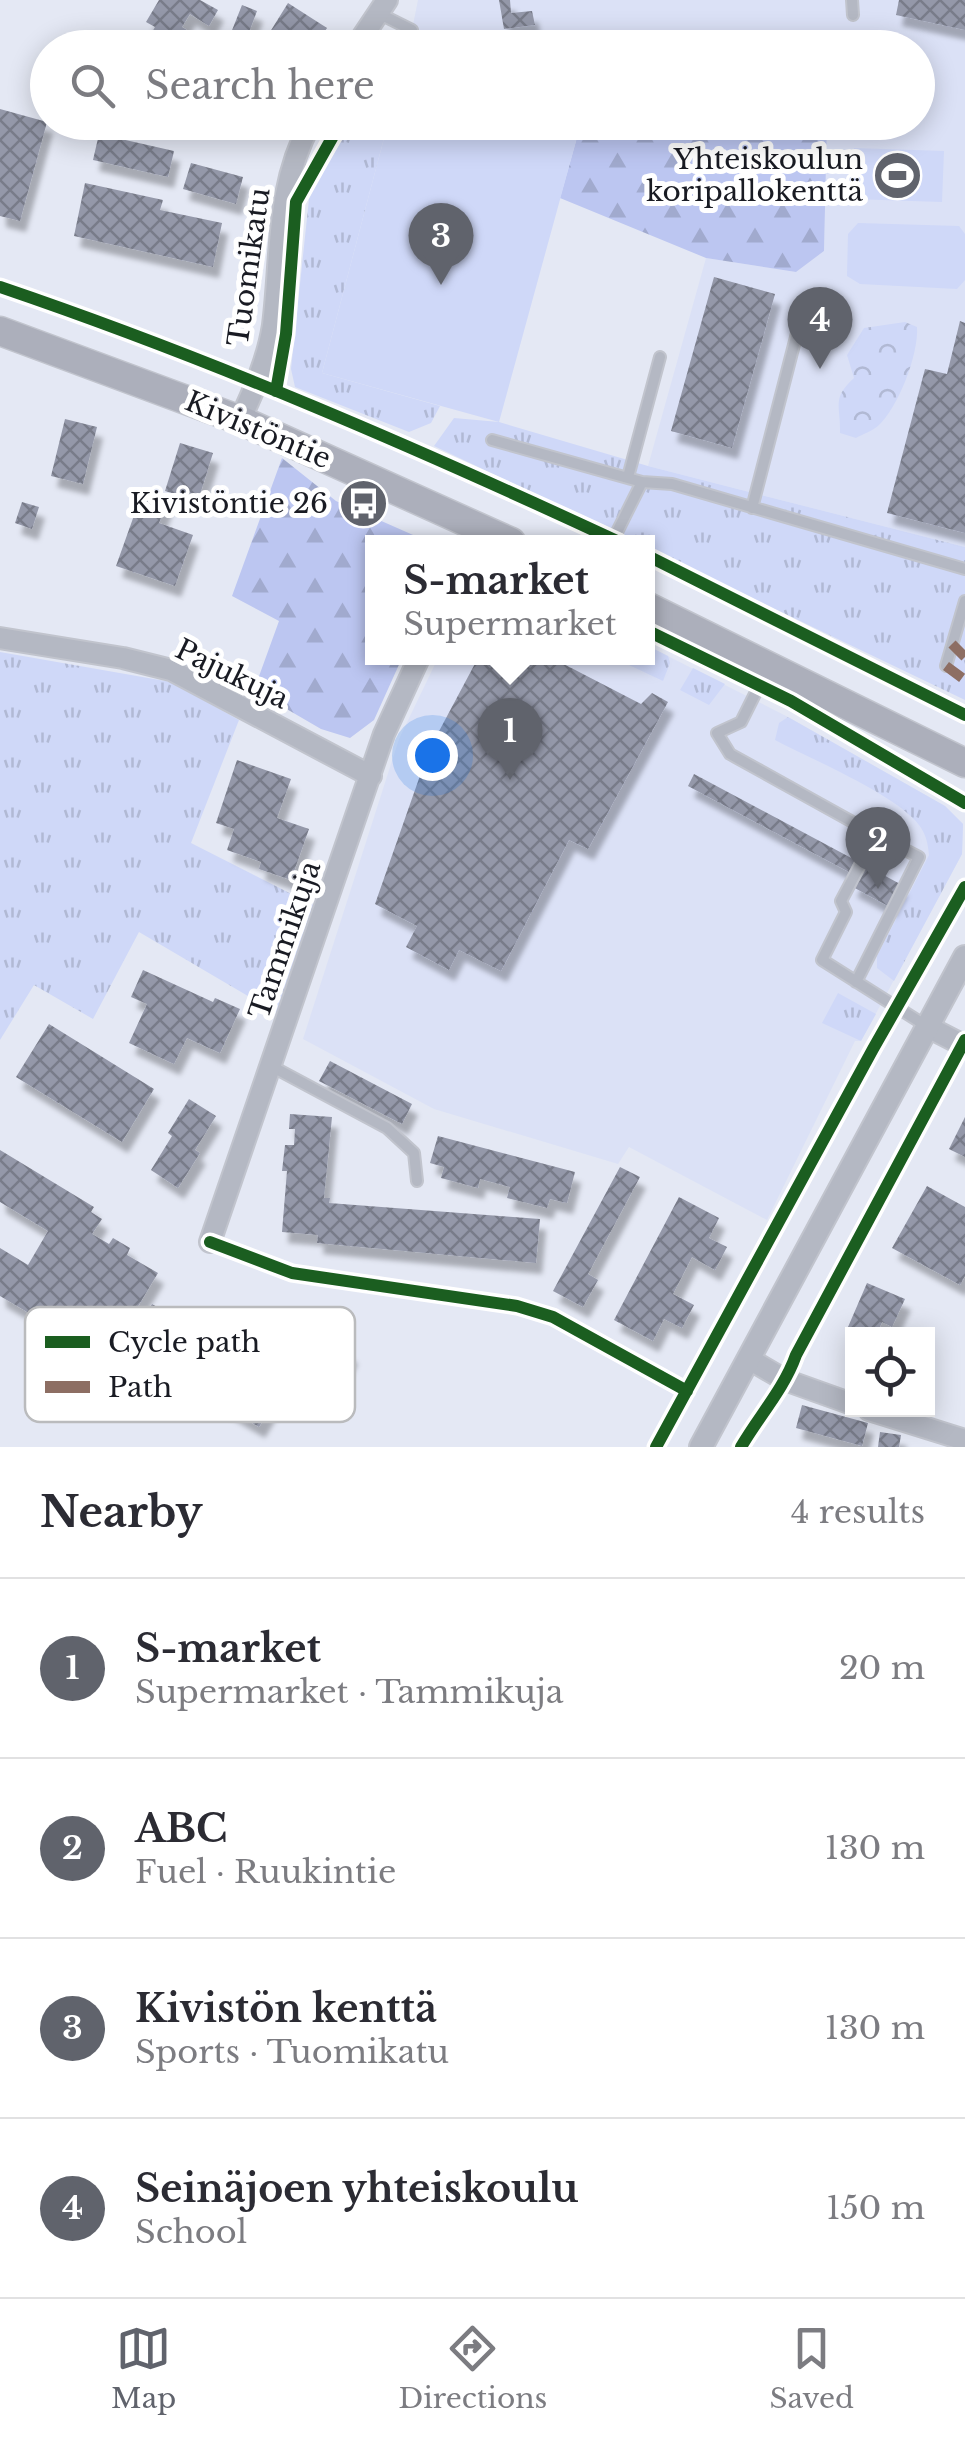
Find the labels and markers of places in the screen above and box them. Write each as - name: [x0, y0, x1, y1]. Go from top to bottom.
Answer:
- place label: Yhteiskoulun koripallokenttä: [646, 142, 863, 209]
- sports icon: Yhteiskoulun koripallokenttä: [872, 149, 924, 201]
- pin: 3: [408, 202, 474, 285]
- pin: 4: [788, 286, 852, 369]
- bus stop icon: Kivistöntie 26: [337, 477, 389, 529]
- place label: Kivistöntie 26: [130, 486, 328, 521]
- pin: 1: [478, 698, 542, 780]
- pin: 2: [846, 806, 910, 889]

